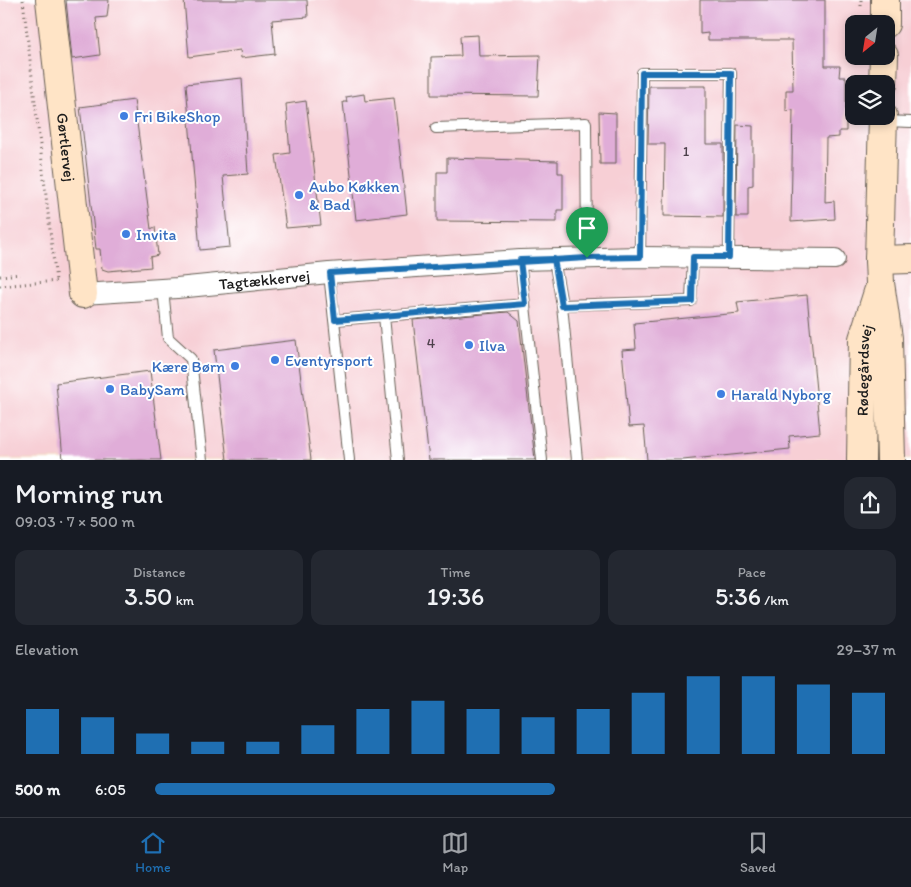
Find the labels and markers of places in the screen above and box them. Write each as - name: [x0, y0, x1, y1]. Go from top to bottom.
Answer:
- place label: Fri BikeShop: [134, 107, 220, 126]
- marker: Fri BikeShop: [118, 110, 130, 122]
- place label: Aubo Køkken & Bad: [309, 177, 400, 214]
- marker: Aubo Køkken & Bad: [293, 189, 305, 201]
- pin: [566, 207, 608, 258]
- place label: Invita: [136, 225, 177, 244]
- marker: Invita: [120, 228, 132, 240]
- place label: Ilva: [479, 336, 506, 355]
- marker: Ilva: [463, 339, 475, 351]
- place label: Eventyrsport: [285, 351, 373, 370]
- marker: Eventyrsport: [269, 354, 281, 366]
- place label: Kære Børn: [152, 357, 225, 376]
- marker: Kære Børn: [229, 360, 241, 372]
- place label: BabySam: [120, 380, 185, 399]
- marker: BabySam: [104, 383, 116, 395]
- place label: Harald Nyborg: [731, 385, 832, 404]
- marker: Harald Nyborg: [715, 388, 727, 400]

